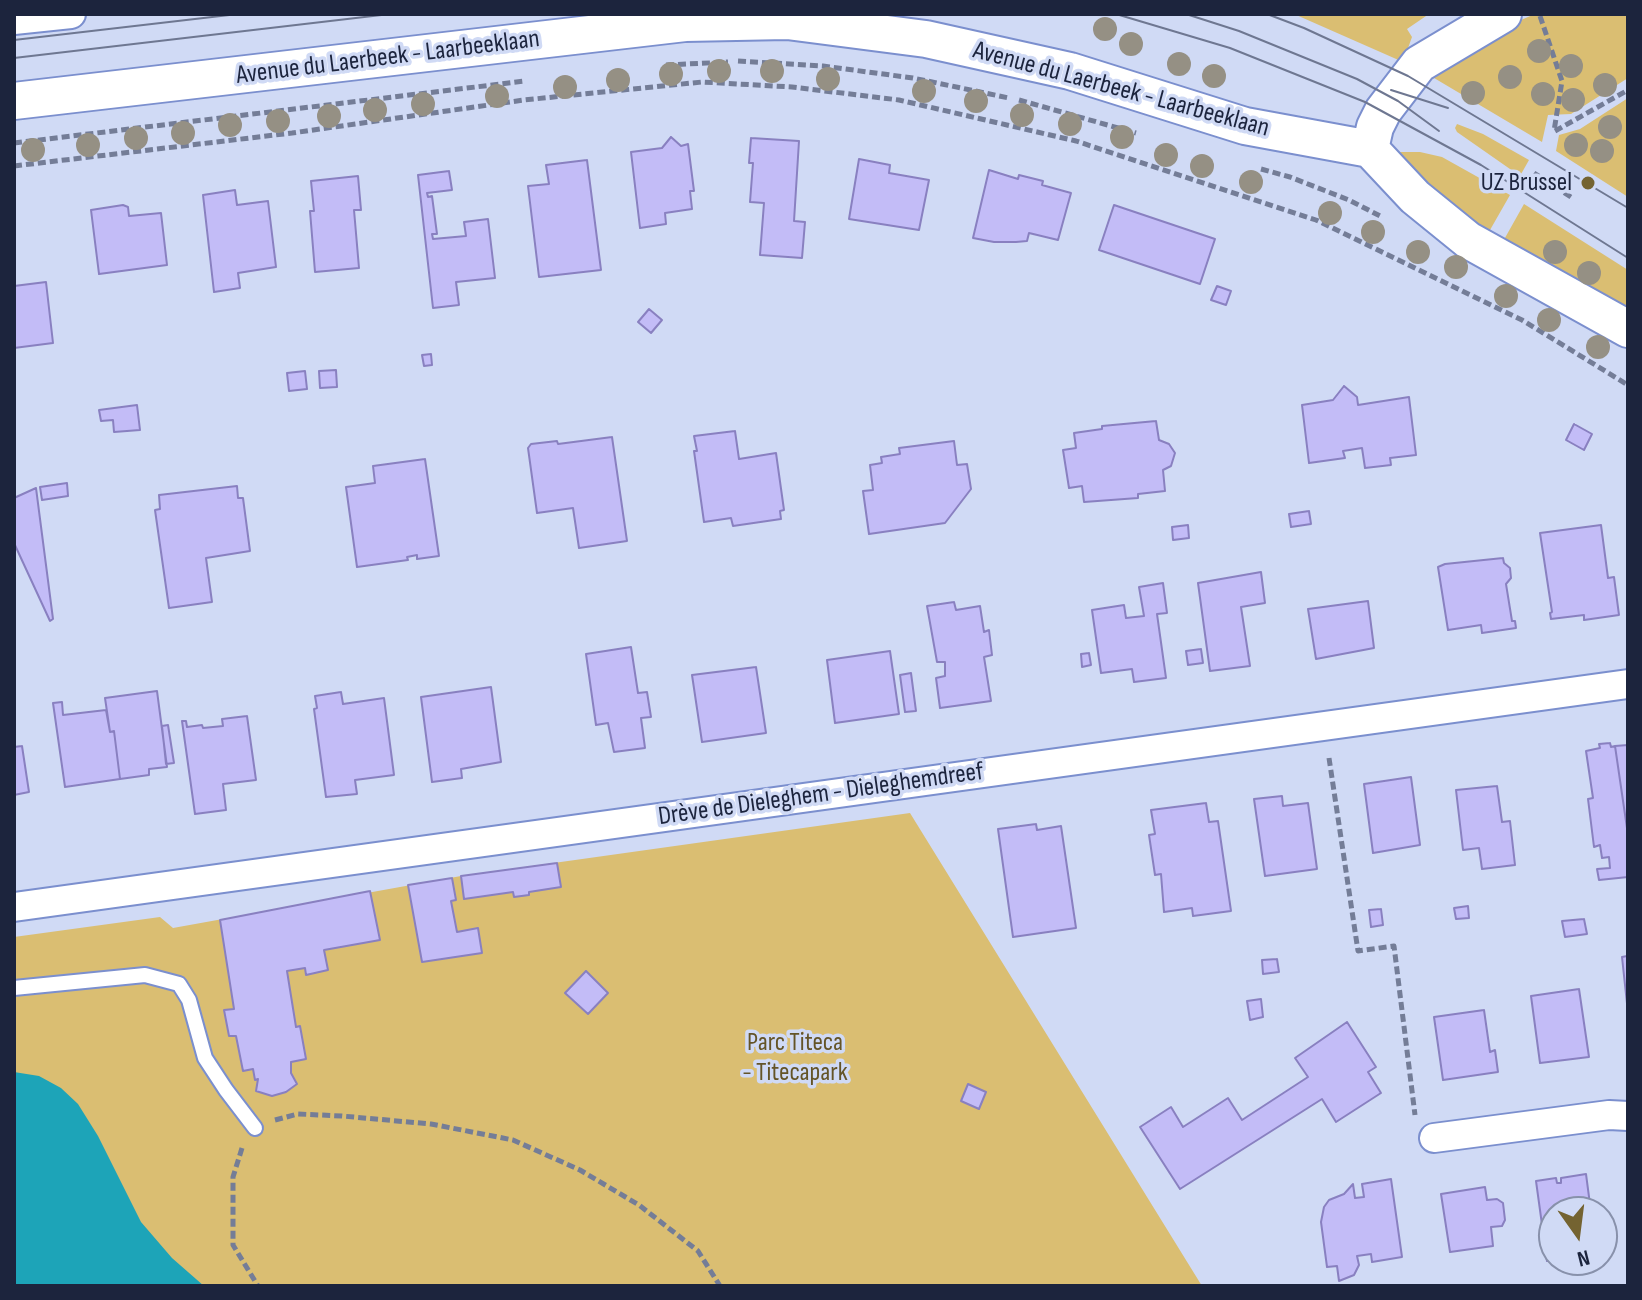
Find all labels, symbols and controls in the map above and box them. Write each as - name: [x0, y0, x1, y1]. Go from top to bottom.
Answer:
- street label: Avenue du Laerbeek - Laarbeeklaan: [235, 24, 541, 92]
- street label: Avenue du Laerbeek - Laarbeeklaan: [970, 35, 1272, 145]
- place label: UZ Brussel: [1481, 167, 1572, 199]
- marker: UZ Brussel: [1579, 174, 1597, 192]
- street label: Drève de Dieleghem - Dieleghemdreef: [656, 757, 986, 833]
- park label: Parc Titeca - Titecapark: [742, 1027, 848, 1088]
- north arrow: [1538, 1196, 1618, 1276]
- text: N: [1574, 1243, 1592, 1272]

